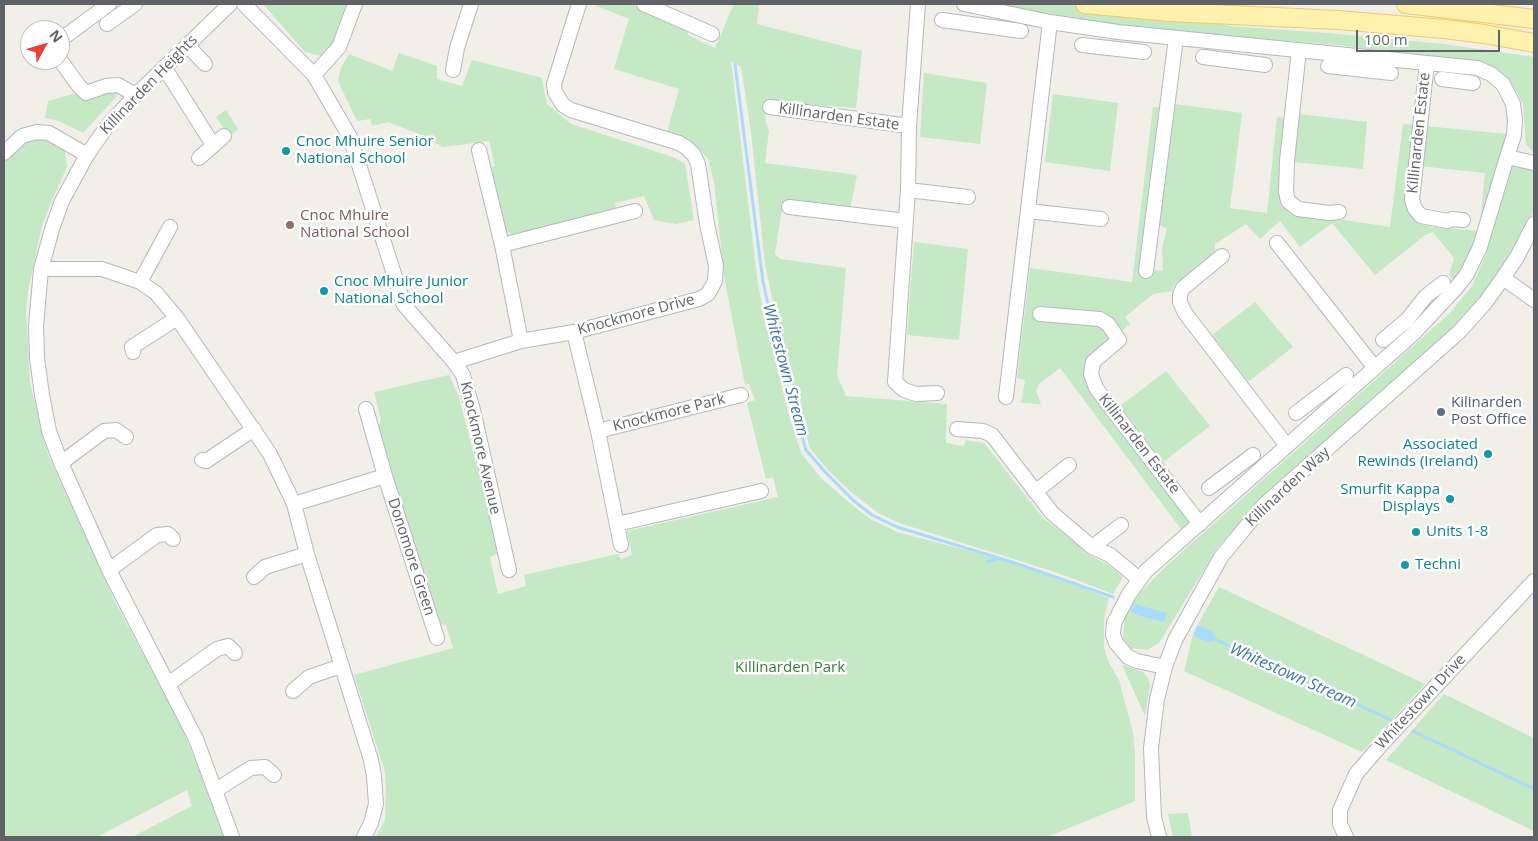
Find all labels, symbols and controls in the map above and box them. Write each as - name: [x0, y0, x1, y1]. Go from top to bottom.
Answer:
- north arrow: [20, 20, 70, 70]
- scale bar: [1358, 20, 1502, 52]
- text: N: [45, 25, 67, 46]
- text: 100 m: [1364, 29, 1408, 49]
- street label: Killinarden Heights: [97, 31, 201, 139]
- street label: Killinarden Estate: [1404, 72, 1434, 194]
- street label: Killinarden Estate: [778, 100, 900, 134]
- place label: Cnoc Mhuire Senior National School: [296, 133, 434, 168]
- marker: Cnoc Mhuire Senior National School: [280, 145, 292, 157]
- place label: Cnoc Mhuire National School: [300, 207, 409, 242]
- marker: Cnoc Mhuire National School: [284, 219, 296, 231]
- place label: Cnoc Mhuire Junior National School: [334, 273, 468, 308]
- marker: Cnoc Mhuire Junior National School: [318, 285, 330, 297]
- street label: Knockmore Drive: [575, 291, 697, 339]
- water label: Whitestown Stream: [758, 301, 812, 439]
- street label: Knockmore Avenue: [456, 380, 504, 516]
- street label: Knockmore Park: [611, 390, 727, 436]
- street label: Killinarden Estate: [1094, 391, 1184, 497]
- place label: Kilinarden Post Office: [1451, 394, 1527, 429]
- marker: Kilinarden Post Office: [1435, 406, 1447, 418]
- place label: Associated Rewinds (Ireland): [1357, 436, 1478, 471]
- street label: Killinarden Way: [1242, 443, 1334, 531]
- marker: Associated Rewinds (Ireland): [1482, 448, 1494, 460]
- place label: Smurfit Kappa Displays: [1340, 481, 1440, 516]
- marker: Smurfit Kappa Displays: [1444, 493, 1456, 505]
- street label: Donomore Green: [384, 496, 438, 618]
- place label: Units 1-8: [1426, 523, 1488, 541]
- marker: Units 1-8: [1410, 526, 1422, 538]
- place label: Techni: [1415, 556, 1461, 574]
- marker: Techni: [1399, 559, 1411, 571]
- water label: Whitestown Stream: [1227, 639, 1359, 713]
- street label: Whitestown Drive: [1372, 651, 1470, 753]
- park label: Killinarden Park: [735, 659, 845, 677]

